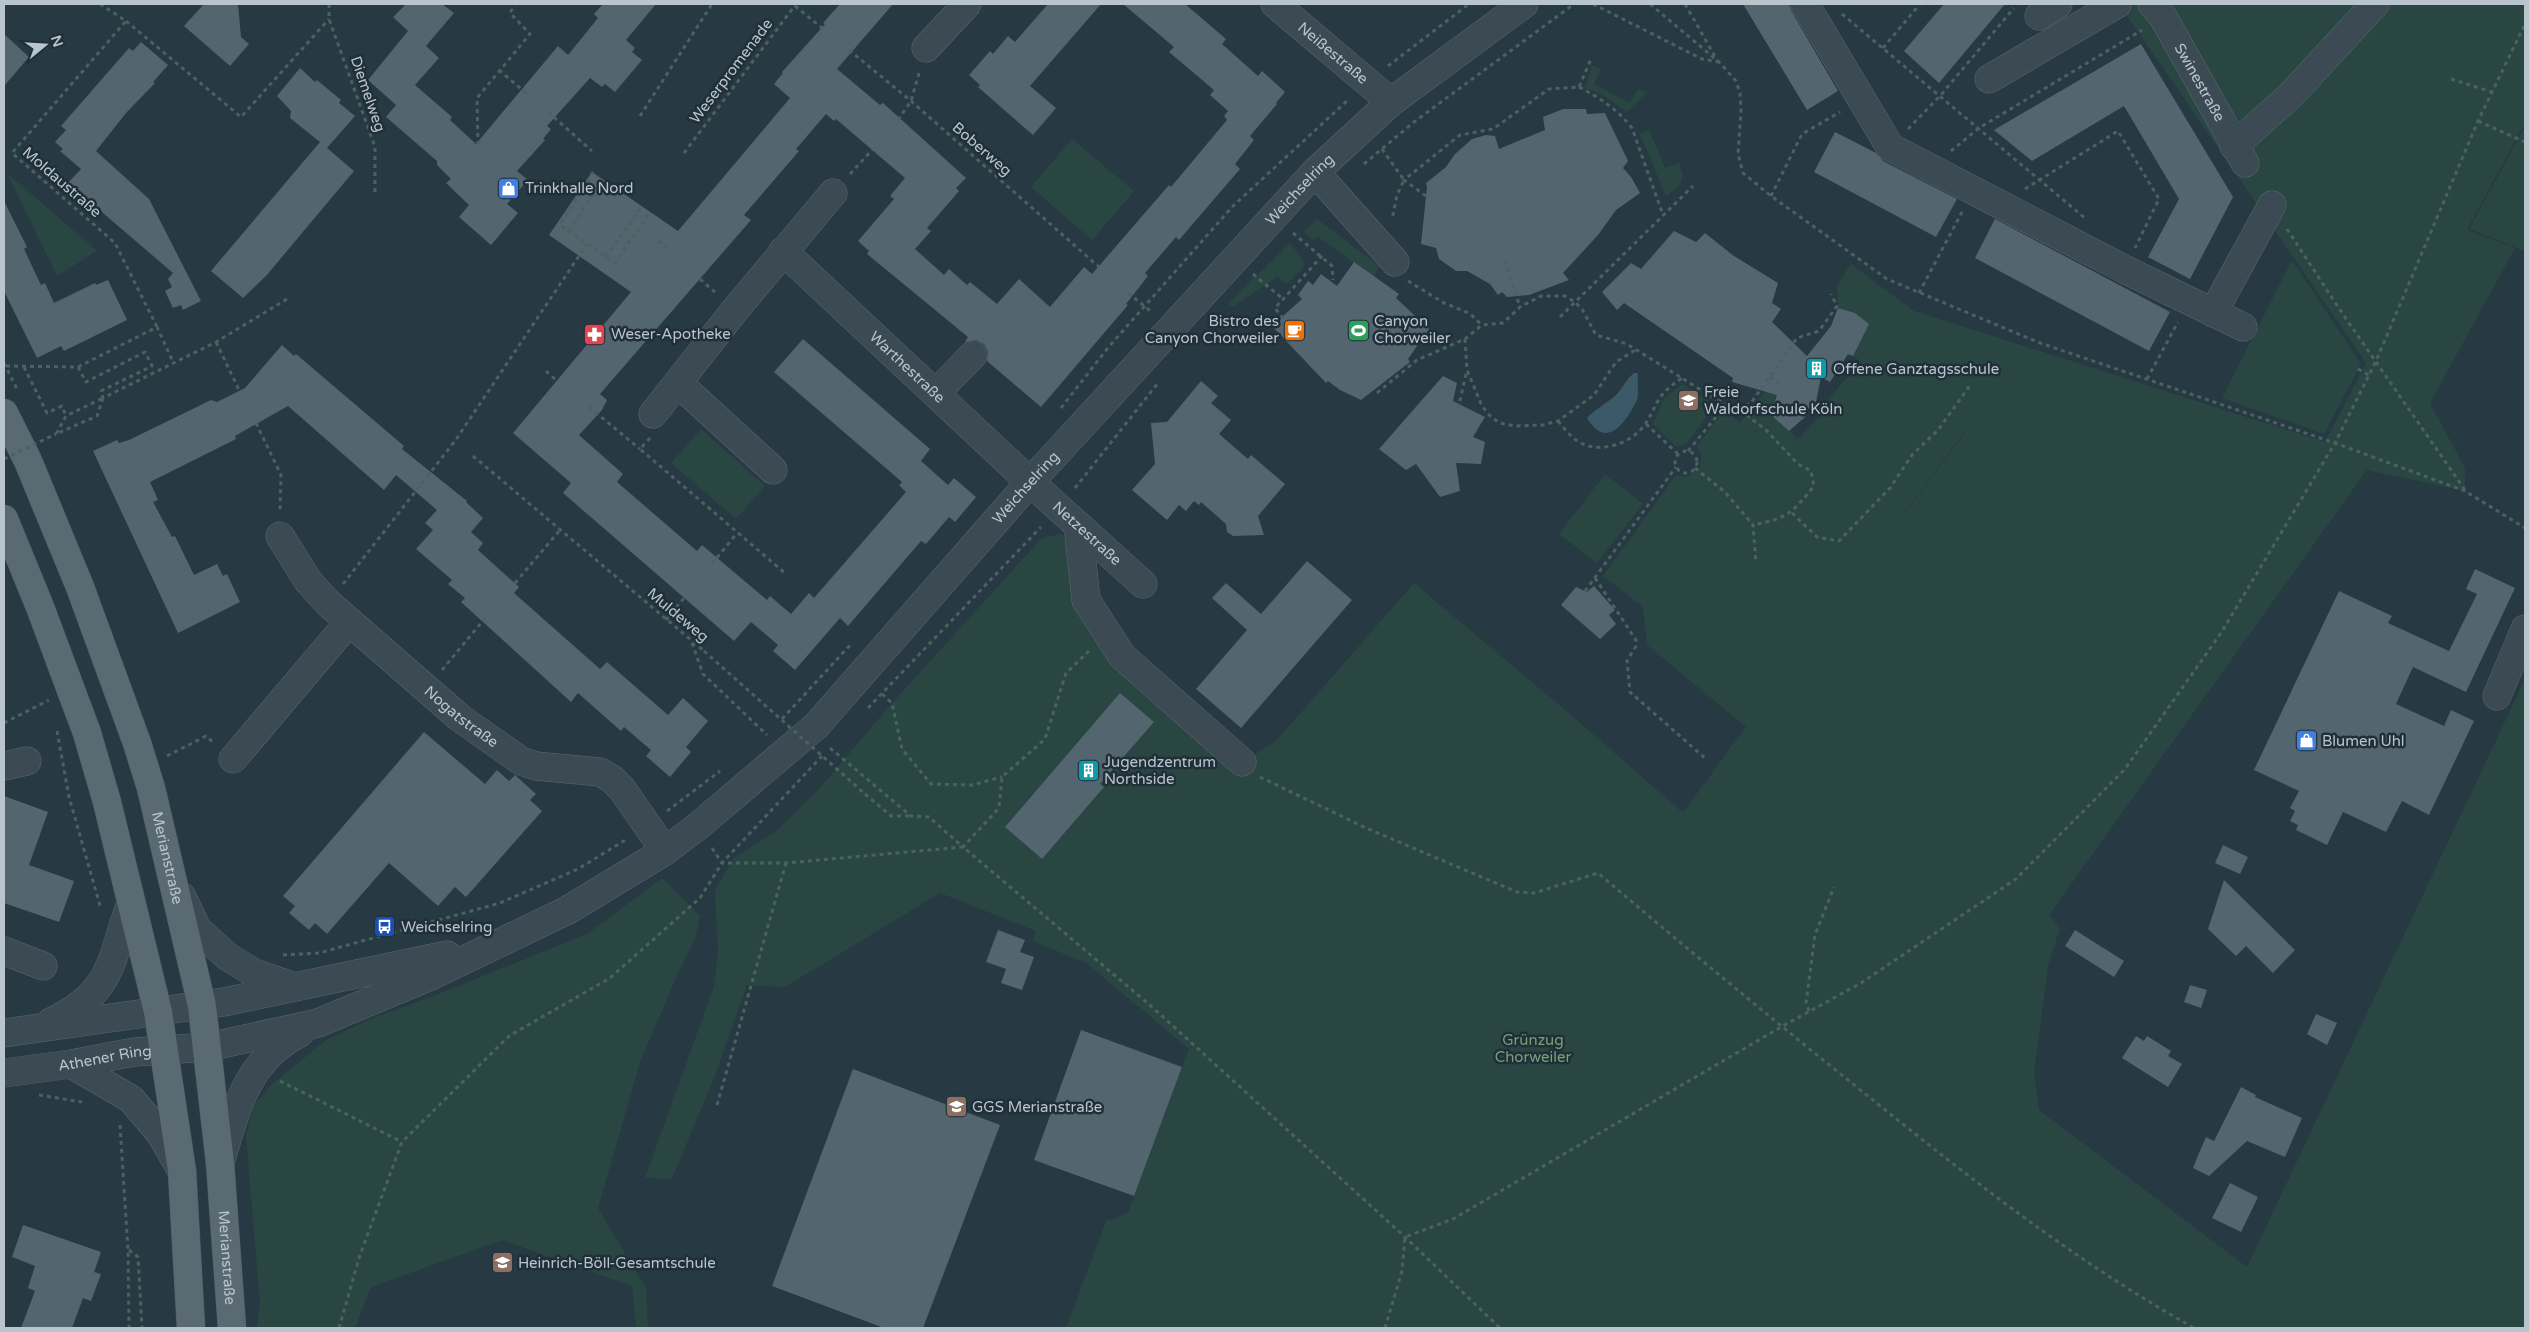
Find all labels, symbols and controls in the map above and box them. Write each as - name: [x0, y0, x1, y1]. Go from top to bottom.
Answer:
- street label: Weserpromenade: [686, 15, 776, 127]
- street label: Neißestraße: [1294, 18, 1372, 88]
- north arrow: [20, 20, 70, 70]
- text: N: [47, 33, 67, 49]
- street label: Swinestraße: [2171, 40, 2229, 125]
- street label: Diemelweg: [347, 54, 389, 134]
- street label: Boberweg: [949, 118, 1015, 180]
- street label: Moldaustraße: [19, 143, 105, 221]
- street label: Weichselring: [1262, 150, 1338, 229]
- shop icon: Trinkhalle Nord: [497, 176, 521, 200]
- place label: Trinkhalle Nord: [525, 179, 633, 197]
- place label: Bistro des Canyon Chorweiler: [1145, 312, 1279, 347]
- place label: Canyon Chorweiler: [1374, 312, 1451, 347]
- cafe icon: Bistro des Canyon Chorweiler: [1283, 318, 1307, 342]
- sports icon: Canyon Chorweiler: [1346, 318, 1370, 342]
- pharmacy icon: Weser-Apotheke: [583, 322, 607, 346]
- place label: Weser-Apotheke: [611, 325, 731, 343]
- street label: Warthestraße: [866, 327, 949, 407]
- building icon: Offene Ganztagsschule: [1805, 357, 1829, 381]
- place label: Offene Ganztagsschule: [1833, 360, 1999, 378]
- place label: Freie Waldorfschule Köln: [1704, 383, 1842, 418]
- school or university icon: Freie Waldorfschule Köln: [1676, 389, 1700, 413]
- street label: Weichselring: [988, 447, 1063, 528]
- street label: Netzestraße: [1049, 498, 1125, 569]
- street label: Muldeweg: [644, 584, 712, 646]
- street label: Nogatstraße: [421, 682, 502, 751]
- shop icon: Blumen Uhl: [2294, 729, 2318, 753]
- place label: Blumen Uhl: [2322, 732, 2405, 750]
- place label: Jugendzentrum Northside: [1104, 753, 1216, 788]
- building icon: Jugendzentrum Northside: [1076, 759, 1100, 783]
- street label: Merianstraße: [148, 810, 187, 906]
- bus stop icon: Weichselring: [373, 915, 397, 939]
- place label: Weichselring: [401, 918, 492, 936]
- park label: Grünzug Chorweiler: [1495, 1031, 1571, 1066]
- street label: Athener Ring: [57, 1042, 152, 1075]
- school or university icon: GGS Merianstraße: [944, 1095, 968, 1119]
- place label: GGS Merianstraße: [972, 1098, 1102, 1116]
- street label: Merianstraße: [214, 1210, 239, 1305]
- school or university icon: Heinrich-Böll-Gesamtschule: [490, 1251, 514, 1275]
- place label: Heinrich-Böll-Gesamtschule: [518, 1254, 716, 1272]

